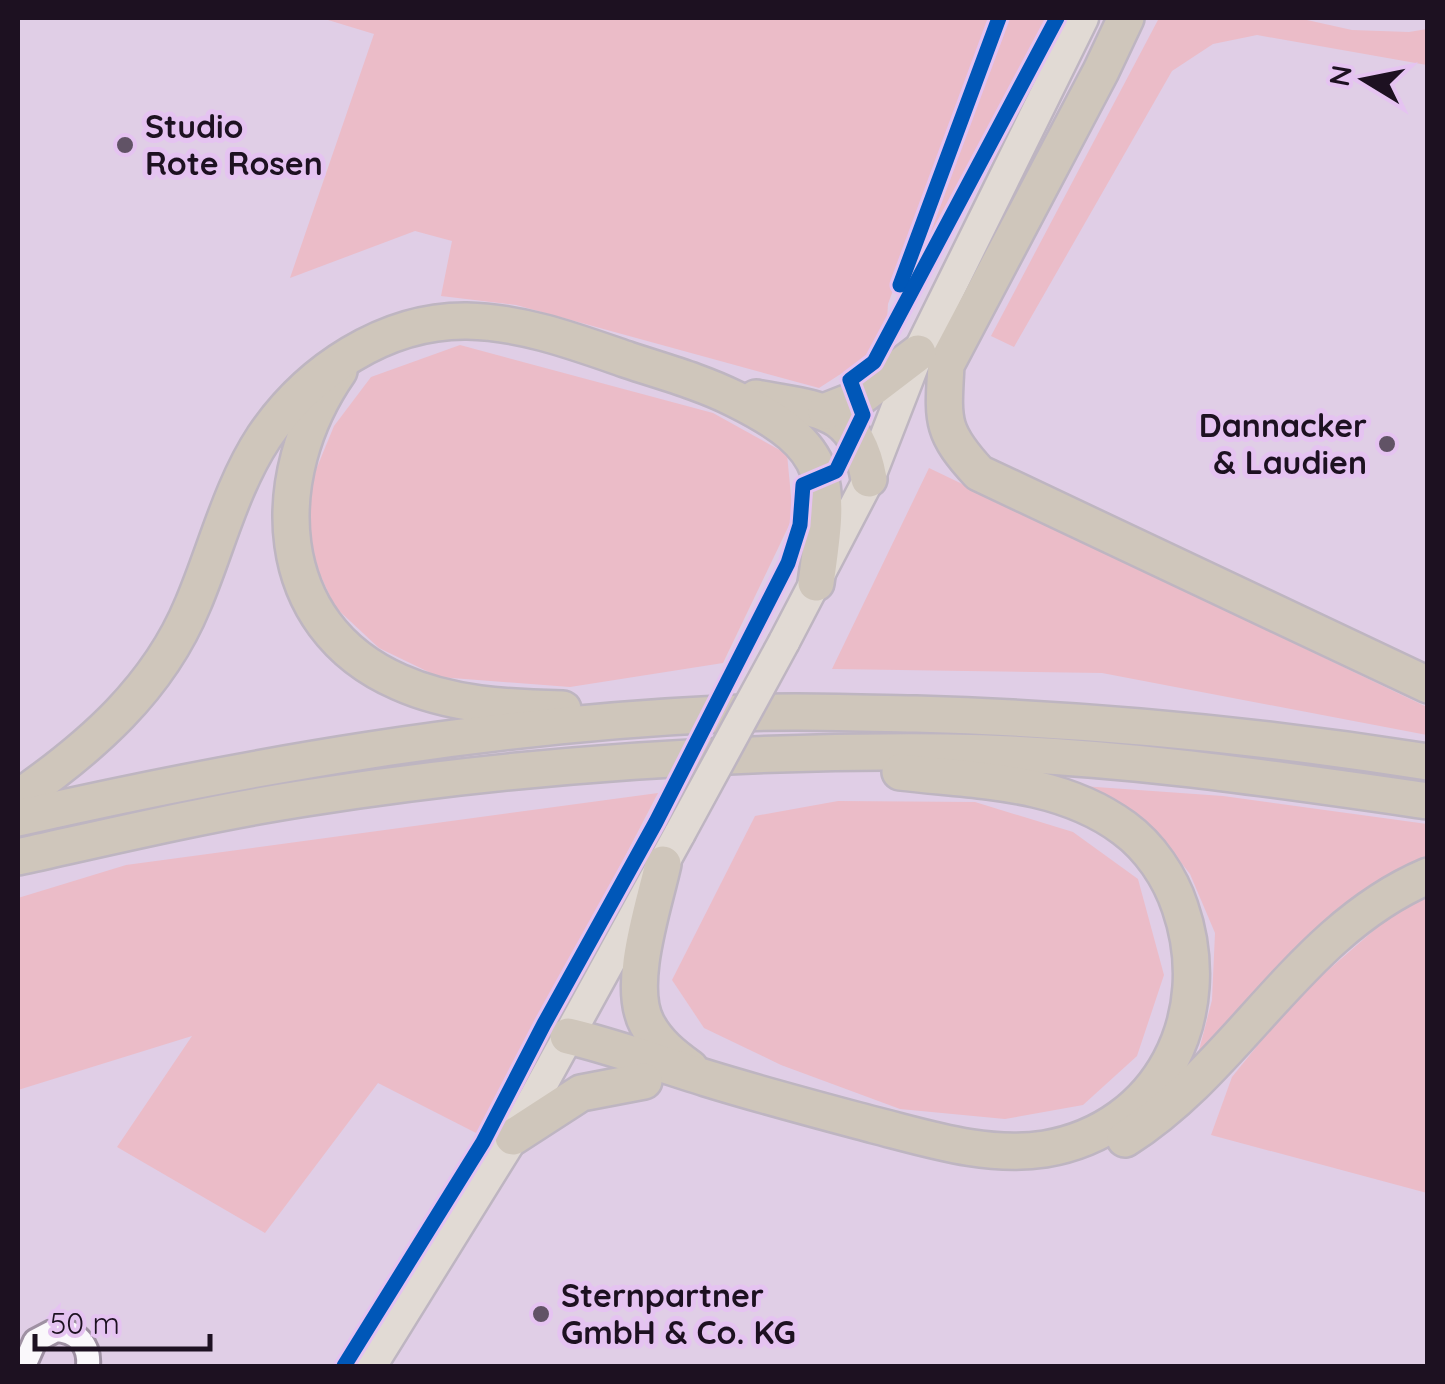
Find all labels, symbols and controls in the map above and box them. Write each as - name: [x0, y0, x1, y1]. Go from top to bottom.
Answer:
- north arrow: [1315, 30, 1415, 130]
- text: N: [1321, 62, 1359, 89]
- place label: Studio Rote Rosen: [145, 106, 323, 183]
- marker: Studio Rote Rosen: [114, 134, 136, 156]
- place label: Dannacker & Laudien: [1199, 405, 1367, 482]
- marker: Dannacker & Laudien: [1376, 433, 1398, 455]
- place label: Sternpartner GmbH & Co. KG: [561, 1275, 796, 1352]
- scale bar: [35, 1289, 210, 1351]
- marker: Sternpartner GmbH & Co. KG: [530, 1303, 552, 1325]
- text: 50 m: [50, 1304, 120, 1342]

